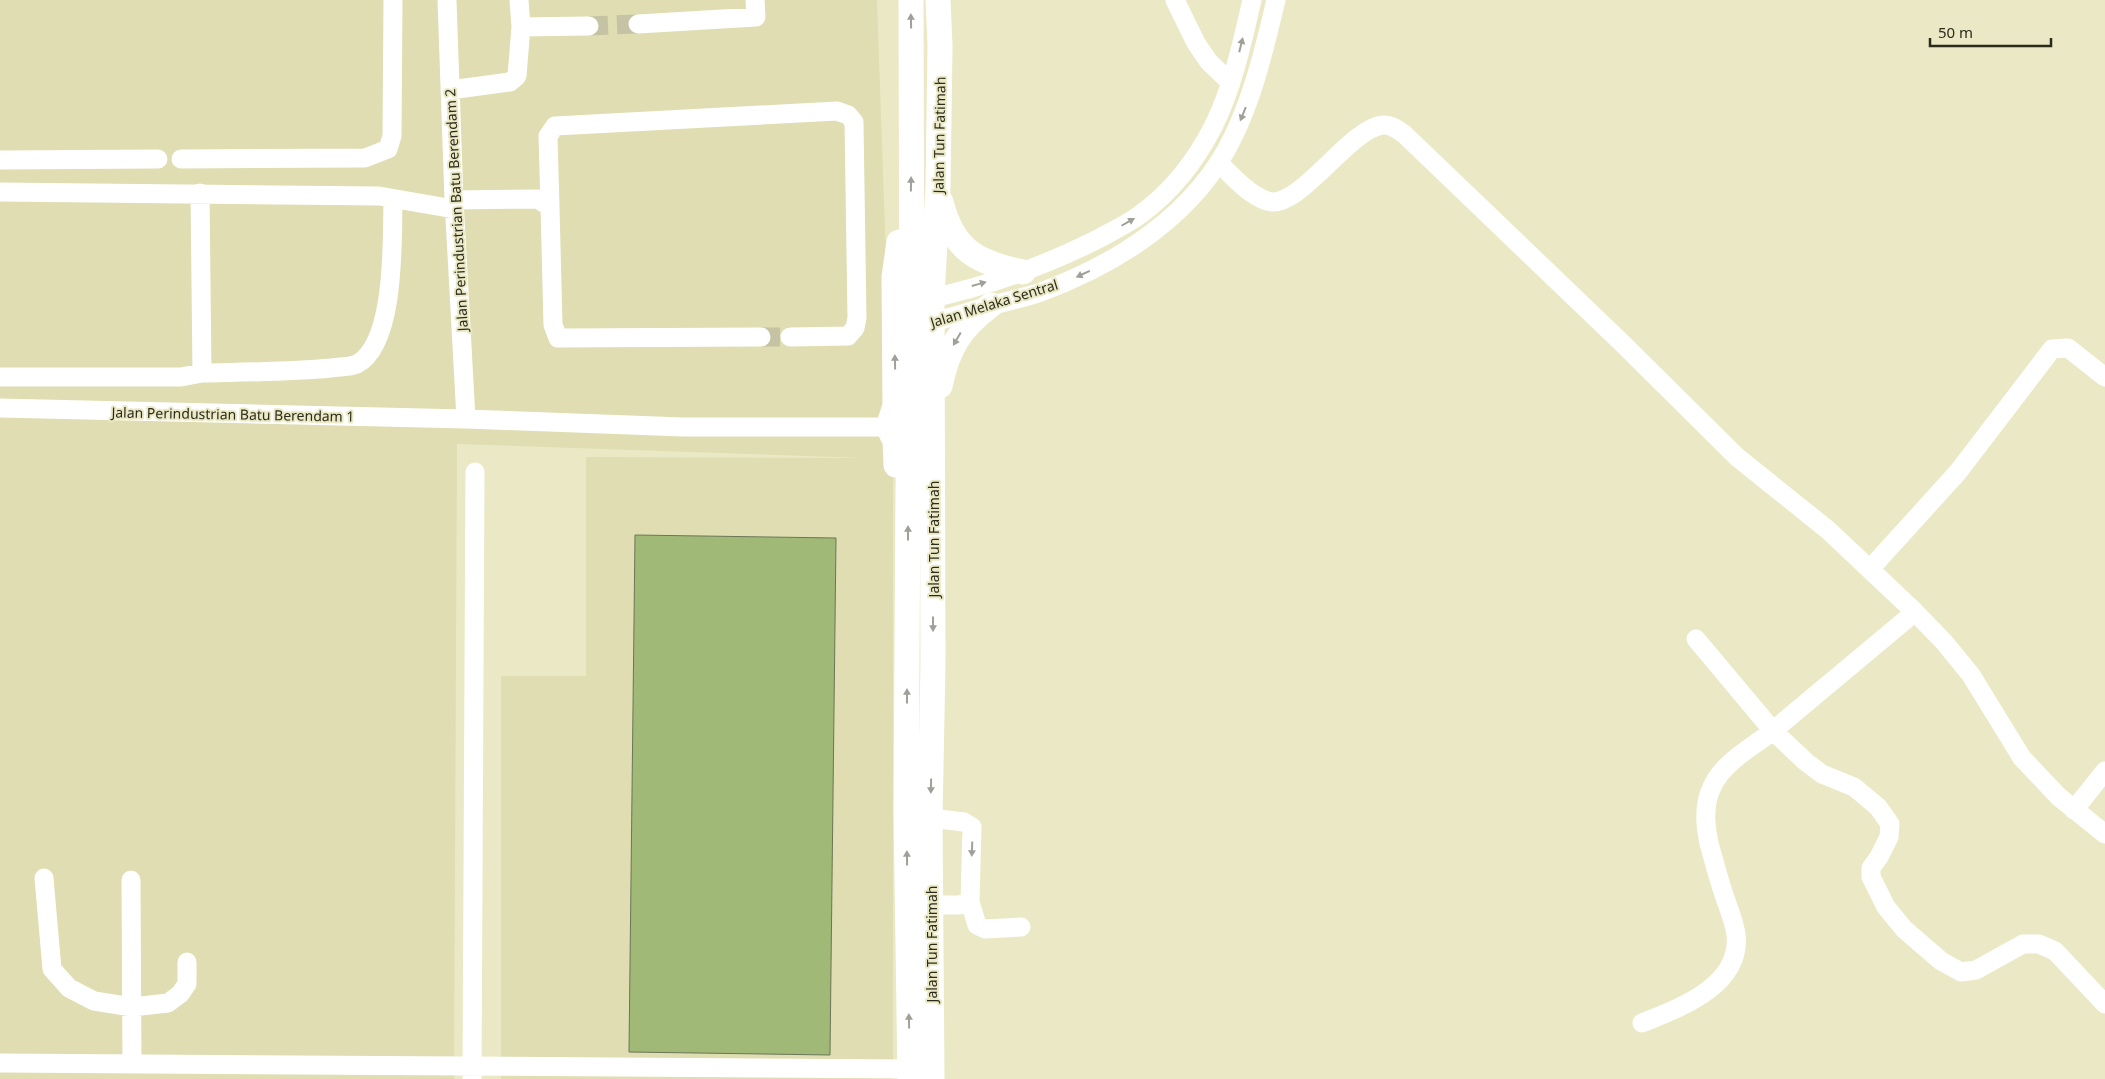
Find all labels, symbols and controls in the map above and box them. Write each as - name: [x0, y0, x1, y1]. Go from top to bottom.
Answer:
- one-way arrow: [907, 13, 915, 29]
- scale bar: [1930, 15, 2051, 47]
- text: 50 m: [1938, 22, 1973, 42]
- one-way arrow: [1237, 38, 1245, 53]
- street label: Jalan Tun Fatimah: [928, 76, 950, 196]
- street label: Jalan Perindustrian Batu Berendam 2: [440, 88, 472, 334]
- one-way arrow: [1238, 107, 1246, 121]
- one-way arrow: [907, 175, 915, 191]
- one-way arrow: [1122, 217, 1135, 226]
- one-way arrow: [1076, 270, 1090, 278]
- street label: Jalan Melaka Sentral: [926, 275, 1060, 332]
- one-way arrow: [972, 280, 987, 288]
- one-way arrow: [953, 332, 962, 346]
- one-way arrow: [891, 354, 899, 370]
- street label: Jalan Perindustrian Batu Berendam 1: [109, 402, 355, 426]
- street label: Jalan Tun Fatimah: [924, 481, 943, 599]
- one-way arrow: [904, 525, 912, 541]
- one-way arrow: [929, 616, 937, 632]
- one-way arrow: [903, 687, 911, 703]
- one-way arrow: [927, 778, 935, 794]
- one-way arrow: [967, 842, 975, 858]
- one-way arrow: [903, 850, 911, 866]
- street label: Jalan Tun Fatimah: [922, 886, 941, 1004]
- one-way arrow: [905, 1012, 913, 1028]

